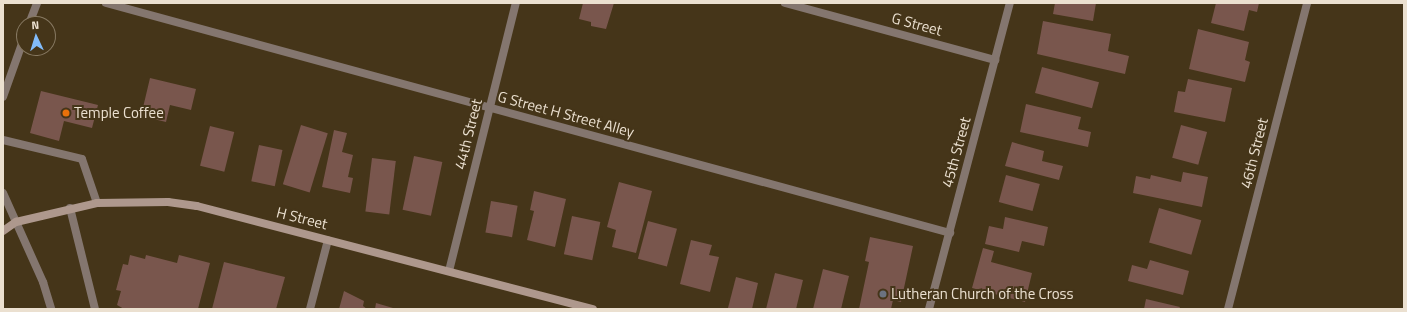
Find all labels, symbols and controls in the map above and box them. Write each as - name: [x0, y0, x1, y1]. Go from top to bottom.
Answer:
- street label: G Street: [890, 9, 944, 39]
- north arrow: [16, 16, 56, 56]
- text: N: [31, 17, 40, 33]
- street label: G Street H Street Alley: [496, 87, 636, 141]
- street label: 44th Street: [451, 97, 485, 171]
- place label: Temple Coffee: [74, 104, 164, 122]
- marker: Temple Coffee: [61, 108, 71, 118]
- street label: 45th Street: [938, 115, 974, 189]
- street label: 46th Street: [1237, 116, 1271, 190]
- street label: H Street: [275, 203, 329, 233]
- place label: Lutheran Church of the Cross: [891, 285, 1074, 303]
- marker: Lutheran Church of the Cross: [878, 289, 888, 299]

